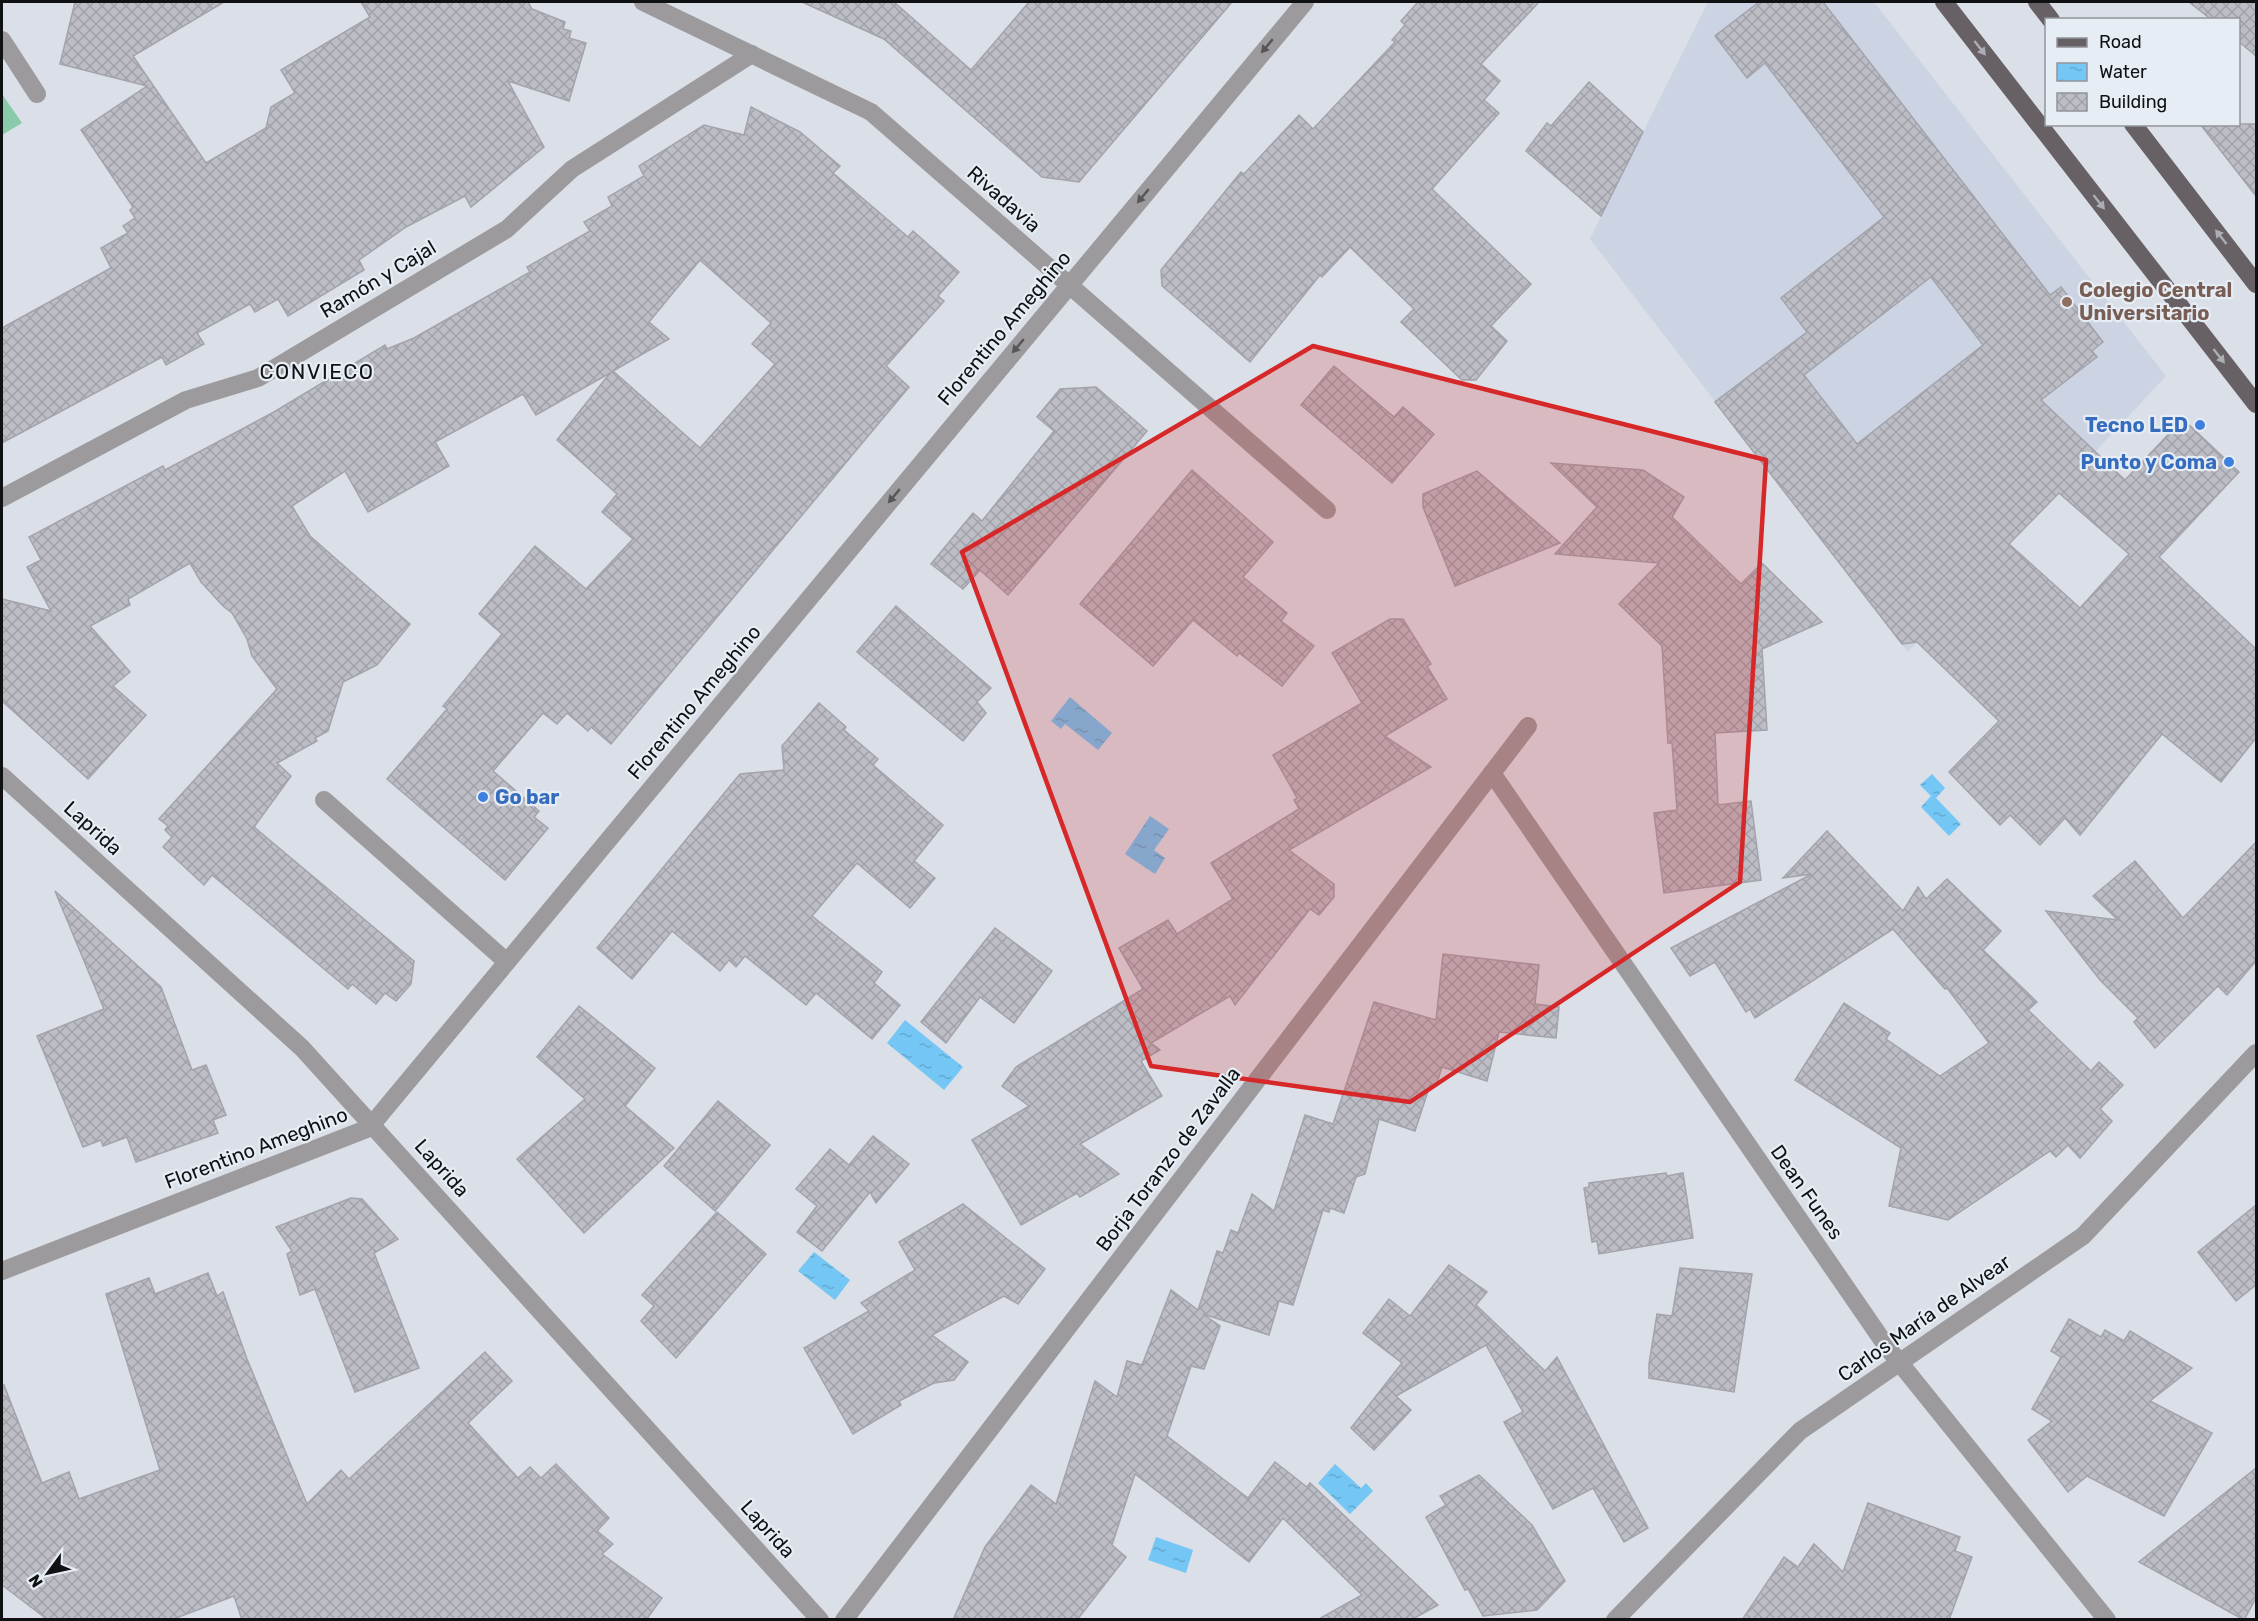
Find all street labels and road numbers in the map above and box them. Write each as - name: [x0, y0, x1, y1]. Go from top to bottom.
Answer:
- street label: Rivadavia: [962, 161, 1046, 237]
- street label: Ramón y Cajal: [316, 235, 440, 323]
- street label: Florentino Ameghino: [932, 246, 1076, 410]
- street label: Florentino Ameghino: [622, 620, 766, 784]
- street label: Laprida: [59, 796, 127, 860]
- street label: Borja Toranzo de Zavalla: [1091, 1062, 1245, 1256]
- street label: Florentino Ameghino: [161, 1102, 351, 1194]
- street label: Laprida: [410, 1134, 474, 1202]
- street label: Dean Funes: [1766, 1140, 1848, 1244]
- street label: Carlos María de Alvear: [1833, 1249, 2015, 1387]
- street label: Laprida: [736, 1495, 800, 1563]

